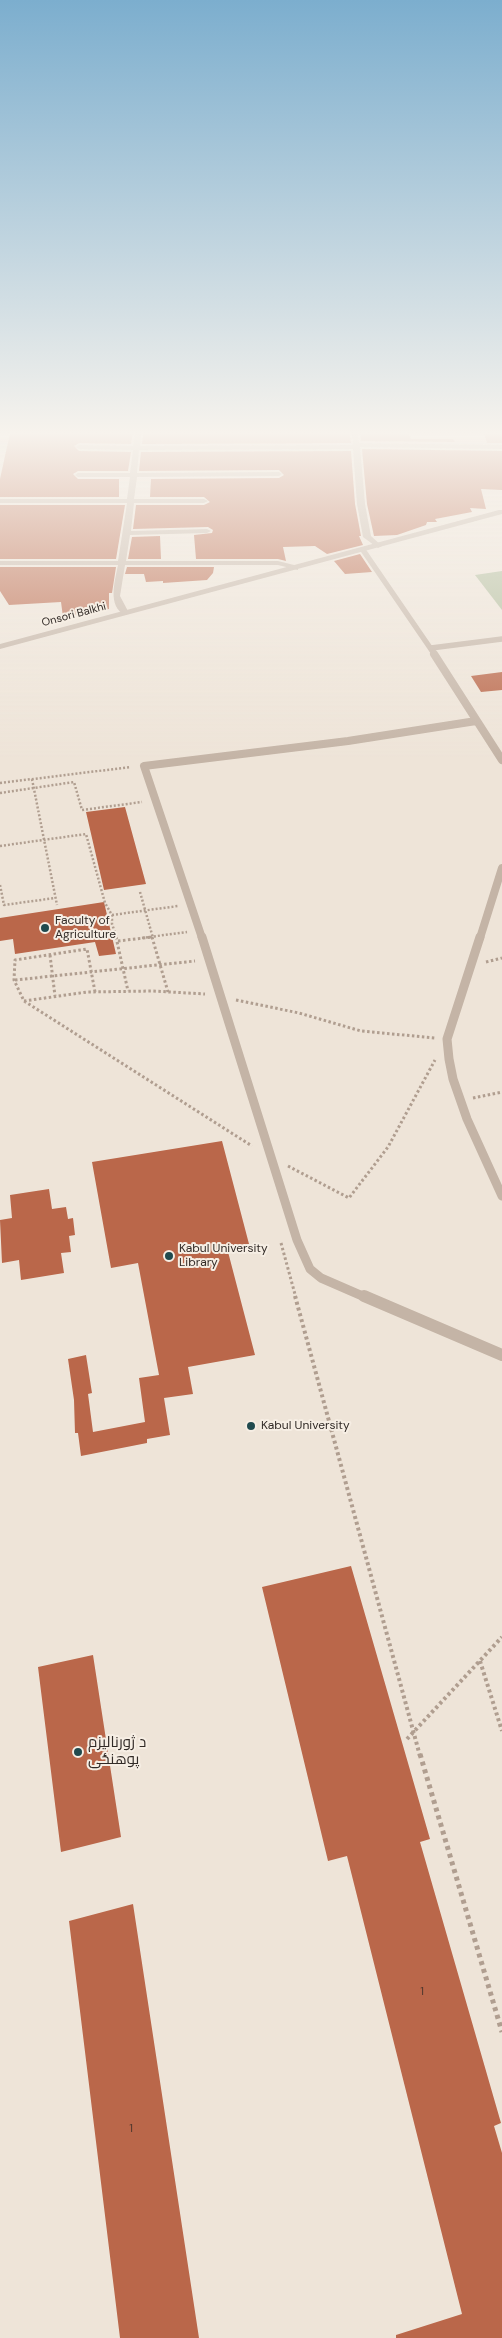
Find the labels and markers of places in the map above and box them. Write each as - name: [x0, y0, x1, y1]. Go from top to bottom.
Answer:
- place label: Faculty of Agriculture: [55, 914, 116, 942]
- marker: Faculty of Agriculture: [39, 922, 51, 934]
- place label: Kabul University Library: [179, 1242, 268, 1270]
- marker: Kabul University Library: [163, 1250, 175, 1262]
- place label: Kabul University: [261, 1419, 350, 1433]
- marker: Kabul University: [245, 1420, 257, 1432]
- place label: د ژورنالیزم پوهنحٔی: [88, 1734, 146, 1769]
- marker: د ژورنالیزم پوهنحٔی: [72, 1746, 84, 1758]

